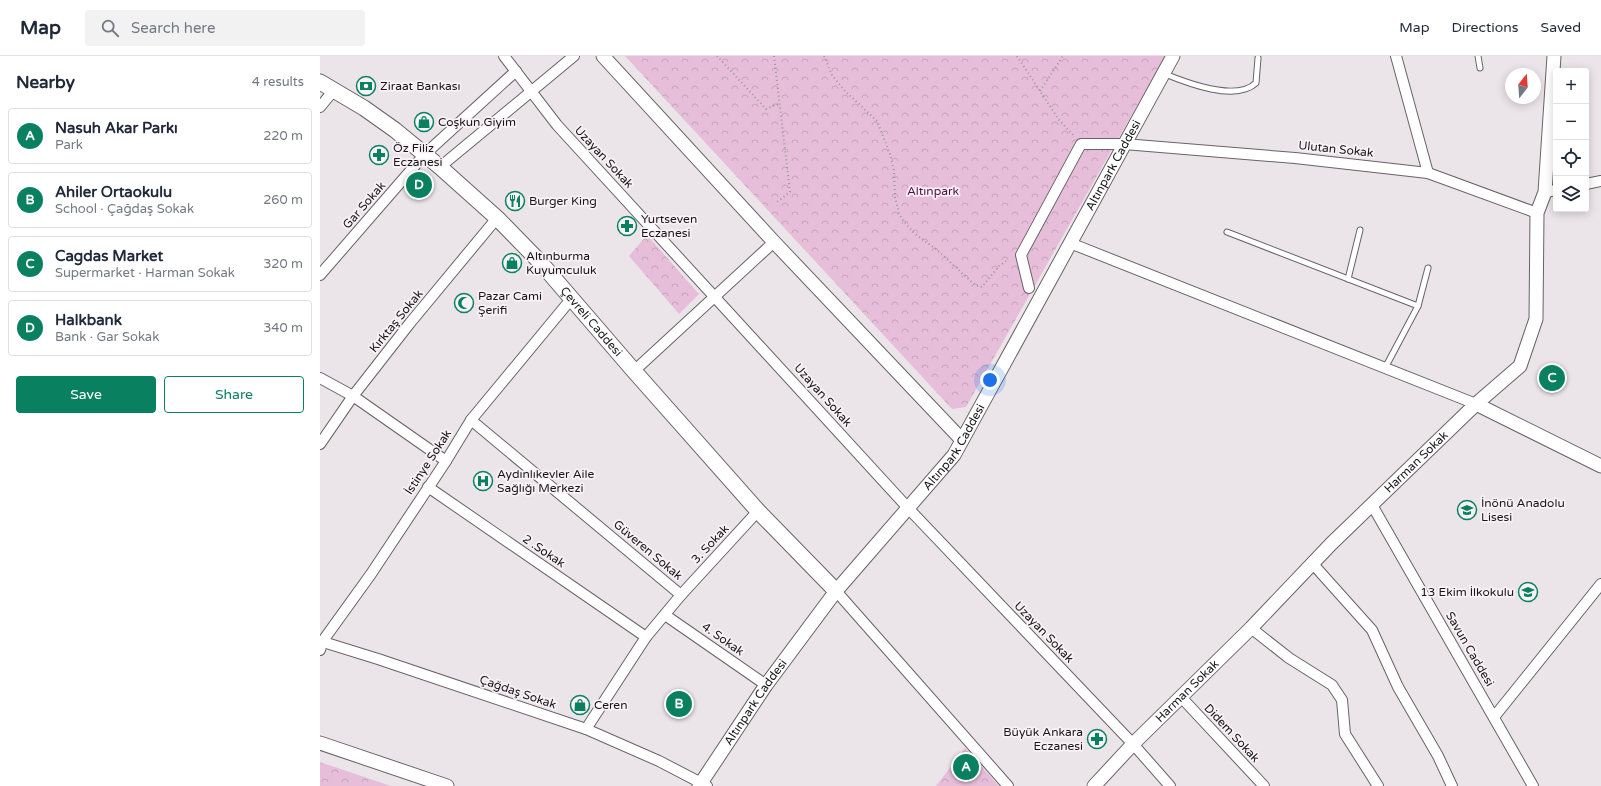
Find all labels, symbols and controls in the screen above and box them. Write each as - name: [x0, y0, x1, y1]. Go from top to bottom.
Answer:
- search box: [85, 10, 365, 46]
- text: Map: [20, 17, 61, 39]
- icon: search: [99, 17, 121, 39]
- text: Search here: [131, 19, 215, 37]
- text: Map: [1399, 19, 1430, 36]
- text: Directions: [1452, 19, 1519, 36]
- text: Saved: [1541, 19, 1581, 36]
- north arrow: [1505, 68, 1541, 104]
- map controls: [1553, 68, 1589, 212]
- button: +: [1553, 68, 1589, 104]
- text: Nearby: [16, 72, 75, 93]
- text: 4 results: [252, 74, 304, 90]
- bank icon: Ziraat Bankası: [355, 75, 377, 97]
- place label: Ziraat Bankası: [380, 79, 461, 93]
- button: −: [1553, 104, 1589, 140]
- shop icon: Coşkun Giyim: [413, 111, 435, 133]
- place label: Coşkun Giyim: [438, 115, 516, 129]
- street label: Altınpark Caddesi: [1083, 118, 1144, 213]
- text: Nasuh Akar Parkı: [55, 119, 178, 137]
- street label: Uzayan Sokak: [572, 123, 637, 191]
- text: A: [25, 128, 35, 144]
- text: 220 m: [263, 128, 303, 144]
- text: Park: [55, 137, 83, 153]
- street label: Ulutan Sokak: [1298, 138, 1375, 160]
- button: locate: [1553, 140, 1589, 176]
- place label: Öz Filiz Eczanesi: [393, 141, 442, 169]
- pharmacy icon: Öz Filiz Eczanesi: [368, 144, 390, 166]
- pin: D: [406, 170, 432, 200]
- button: layers: [1553, 176, 1589, 212]
- street label: Gar Sokak: [340, 178, 389, 231]
- text: Ahiler Ortaokulu: [55, 183, 172, 201]
- park label: Altınpark: [907, 184, 960, 198]
- restaurant icon: Burger King: [504, 190, 526, 212]
- text: B: [25, 192, 35, 208]
- text: 260 m: [263, 192, 303, 208]
- place label: Burger King: [529, 194, 597, 208]
- text: School · Çağdaş Sokak: [55, 201, 194, 217]
- place label: Yurtseven Eczanesi: [641, 212, 697, 240]
- pharmacy icon: Yurtseven Eczanesi: [616, 215, 638, 237]
- text: Cagdas Market: [55, 247, 163, 265]
- place label: Altınburma Kuyumculuk: [526, 249, 597, 277]
- shop icon: Altınburma Kuyumculuk: [501, 252, 523, 274]
- text: C: [25, 256, 35, 272]
- text: 320 m: [263, 256, 303, 272]
- text: Supermarket · Harman Sokak: [55, 265, 235, 281]
- street label: Çevreli Caddesi: [557, 284, 625, 359]
- street label: Kırktaş Sokak: [366, 286, 426, 355]
- place label: Pazar Cami Şerifi: [478, 289, 542, 317]
- mosque icon: Pazar Cami Şerifi: [453, 292, 475, 314]
- text: Halkbank: [55, 311, 122, 329]
- text: D: [25, 320, 35, 336]
- text: 340 m: [263, 320, 303, 336]
- text: Bank · Gar Sokak: [55, 329, 159, 345]
- street label: Uzayan Sokak: [791, 361, 855, 430]
- pin: C: [1539, 363, 1565, 393]
- your location: [980, 370, 1000, 390]
- button: Save: [16, 376, 156, 413]
- button: Share: [164, 376, 304, 413]
- street label: Altınpark Caddesi: [920, 402, 988, 493]
- street label: İstinye Sokak: [402, 427, 454, 497]
- street label: Harman Sokak: [1381, 428, 1451, 496]
- place label: Aydınlıkevler Aile Sağlığı Merkezi: [497, 467, 595, 495]
- hospital icon: Aydınlıkevler Aile Sağlığı Merkezi: [472, 470, 494, 492]
- place label: İnönü Anadolu Lisesi: [1481, 496, 1565, 524]
- school or university icon: İnönü Anadolu Lisesi: [1456, 499, 1478, 521]
- street label: Güveren Sokak: [611, 517, 686, 583]
- street label: 3. Sokak: [688, 521, 732, 566]
- street label: 2 .Sokak: [520, 532, 568, 571]
- school or university icon: 13 Ekim İlkokulu: [1517, 581, 1539, 603]
- place label: 13 Ekim İlkokulu: [1420, 585, 1514, 599]
- street label: Uzayan Sokak: [1011, 598, 1077, 666]
- street label: Savun Caddesi: [1443, 609, 1497, 689]
- street label: 4. Sokak: [699, 619, 747, 659]
- street label: Altınpark Caddesi: [721, 656, 790, 748]
- street label: Harman Sokak: [1152, 657, 1222, 725]
- street label: Çağdaş Sokak: [478, 672, 559, 712]
- pin: B: [666, 689, 692, 719]
- shop icon: Ceren: [569, 694, 591, 716]
- place label: Ceren: [594, 698, 627, 712]
- street label: Didem Sokak: [1201, 701, 1263, 765]
- place label: Büyük Ankara Eczanesi: [1003, 725, 1083, 753]
- pharmacy icon: Büyük Ankara Eczanesi: [1086, 728, 1108, 750]
- pin: A: [953, 752, 979, 782]

